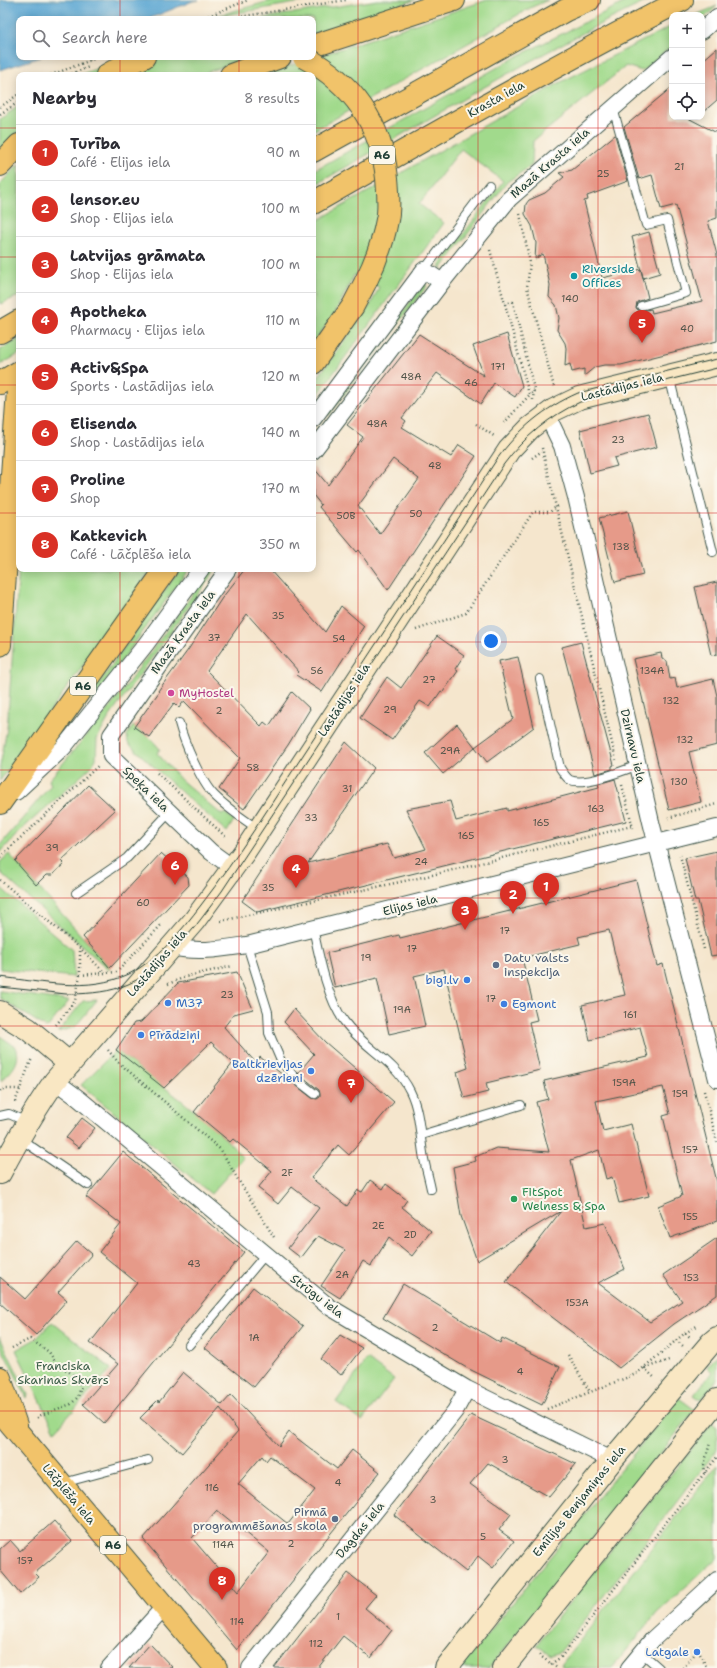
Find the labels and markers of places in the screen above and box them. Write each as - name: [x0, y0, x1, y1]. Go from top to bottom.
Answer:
- place label: Riverside Offices: [582, 261, 635, 291]
- marker: Riverside Offices: [569, 271, 579, 281]
- pin: 5: [629, 310, 655, 343]
- place label: MyHostel: [179, 685, 234, 701]
- marker: MyHostel: [166, 688, 176, 698]
- pin: 6: [162, 852, 188, 885]
- pin: 4: [283, 855, 309, 888]
- pin: 1: [533, 873, 559, 906]
- pin: 2: [500, 881, 526, 914]
- pin: 3: [452, 897, 478, 930]
- place label: Datu valsts inspekcija: [504, 950, 569, 980]
- marker: Datu valsts inspekcija: [491, 960, 501, 970]
- place label: big1.lv: [426, 972, 459, 988]
- marker: big1.lv: [462, 975, 472, 985]
- place label: M37: [176, 995, 203, 1011]
- place label: Egmont: [512, 996, 556, 1012]
- marker: M37: [163, 998, 173, 1008]
- marker: Egmont: [499, 999, 509, 1009]
- place label: Pīrādziņi: [149, 1027, 200, 1043]
- marker: Pīrādziņi: [136, 1030, 146, 1040]
- place label: Baltkrievijas dzērieni: [232, 1056, 303, 1086]
- marker: Baltkrievijas dzērieni: [306, 1066, 316, 1076]
- pin: 7: [338, 1070, 364, 1103]
- place label: FitSpot Welness & Spa: [522, 1184, 606, 1214]
- marker: FitSpot Welness & Spa: [509, 1194, 519, 1204]
- place label: Pirmā programmēšanas skola: [193, 1504, 328, 1534]
- marker: Pirmā programmēšanas skola: [330, 1514, 340, 1524]
- pin: 8: [209, 1567, 235, 1600]
- place label: Latgale: [645, 1644, 689, 1660]
- marker: Latgale: [692, 1647, 702, 1657]

